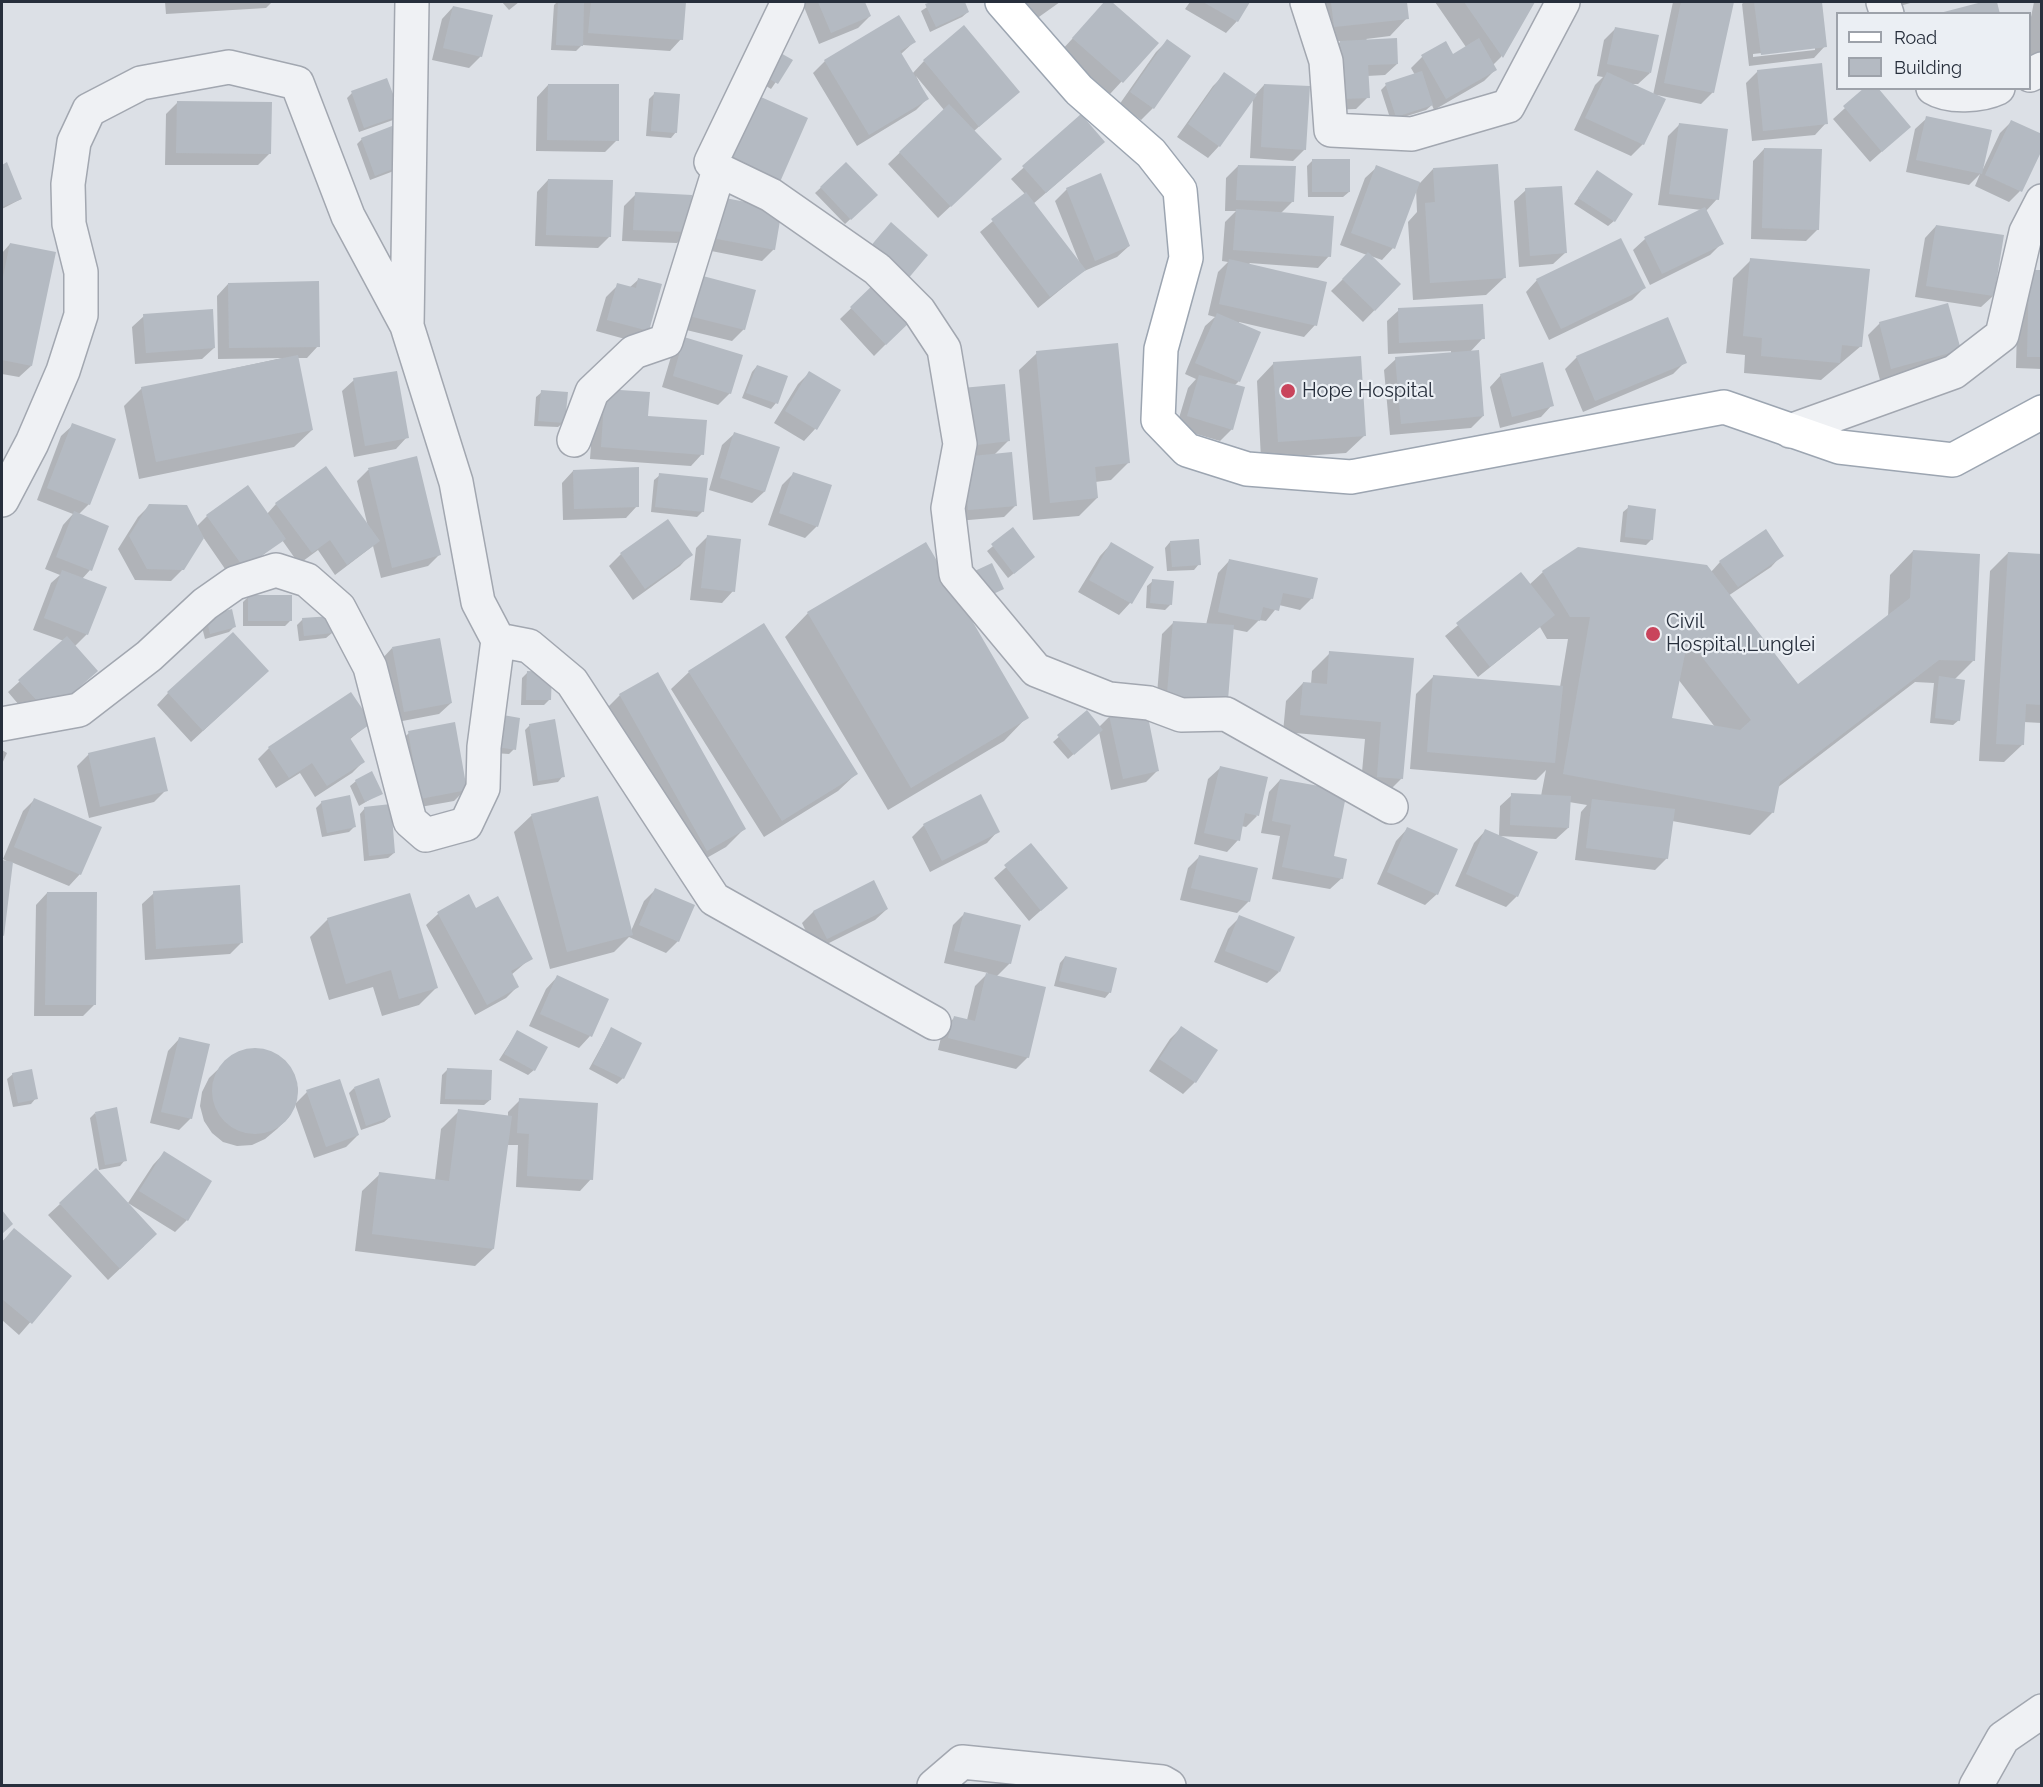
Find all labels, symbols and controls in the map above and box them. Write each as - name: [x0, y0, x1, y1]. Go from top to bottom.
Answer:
- legend: [1836, 12, 2031, 90]
- text: Road: [1894, 27, 1937, 48]
- text: Building: [1894, 57, 1962, 78]
- place label: Hope Hospital: [1302, 379, 1434, 403]
- marker: Hope Hospital: [1279, 382, 1297, 400]
- place label: Civil Hospital,Lunglei: [1666, 610, 1815, 657]
- marker: Civil Hospital,Lunglei: [1644, 625, 1662, 643]

